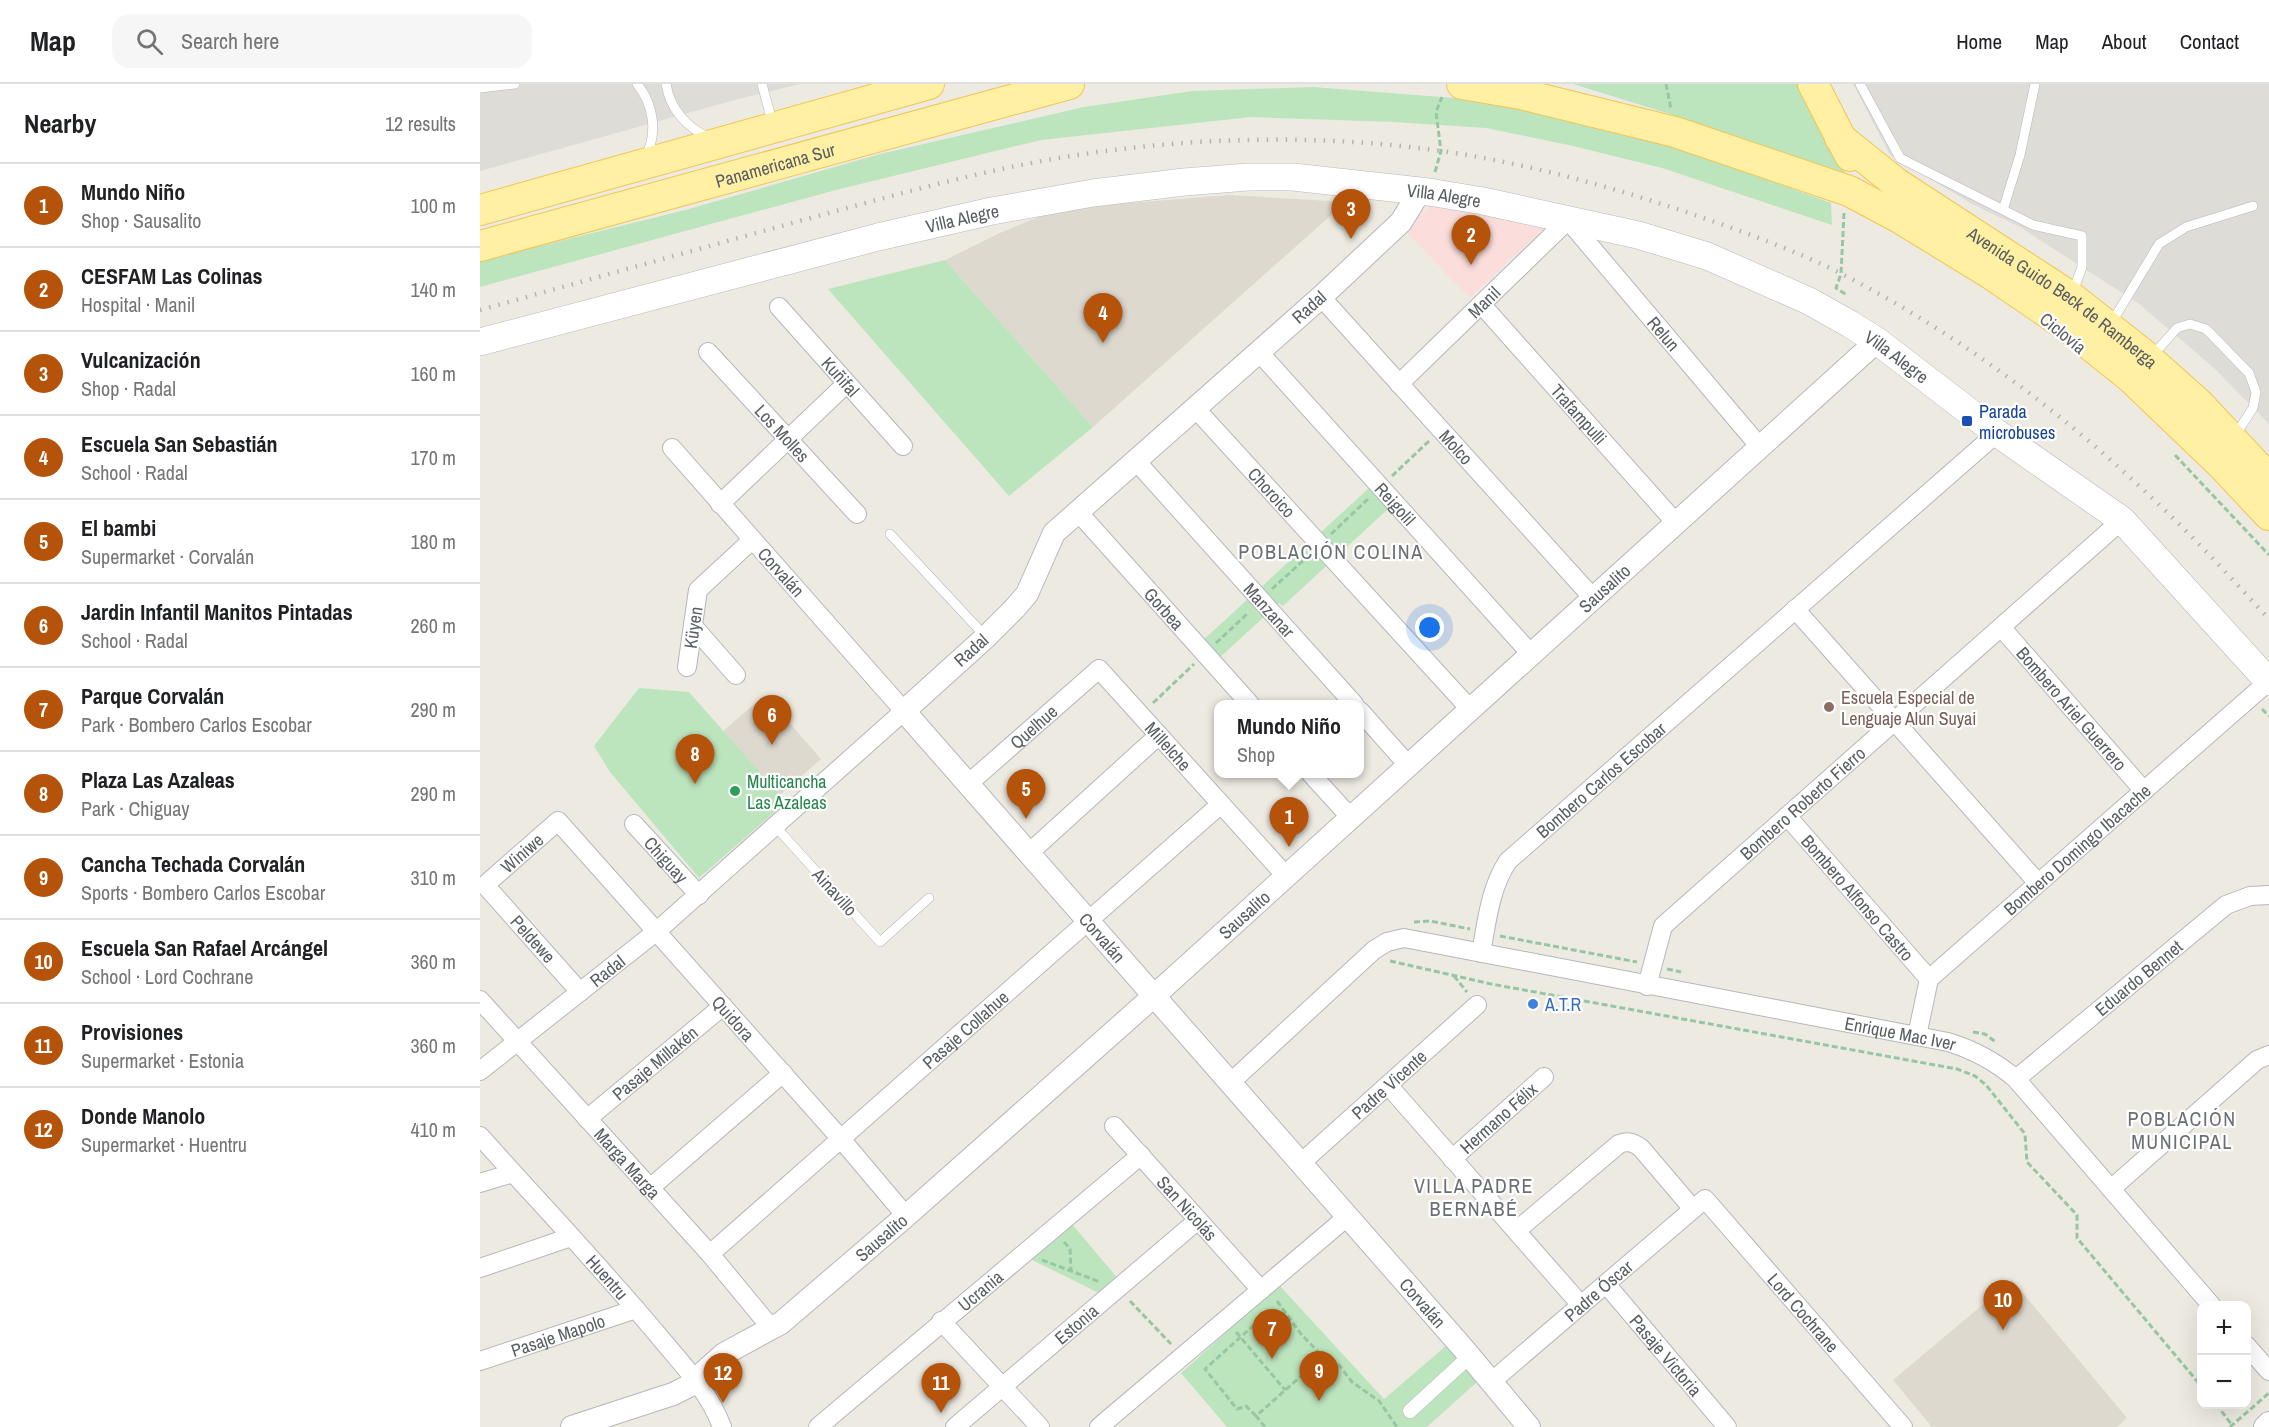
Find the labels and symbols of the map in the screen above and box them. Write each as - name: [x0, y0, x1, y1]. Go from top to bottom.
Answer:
- street label: Panamericana Sur: [712, 136, 838, 193]
- street label: Villa Alegre: [1406, 177, 1483, 213]
- pin: 3: [1332, 190, 1370, 239]
- street label: Villa Alegre: [923, 198, 1001, 238]
- pin: 2: [1452, 216, 1490, 265]
- street label: Avenida Guido Beck de Ramberga: [1962, 220, 2163, 374]
- street label: Manil: [1462, 280, 1505, 323]
- street label: Radal: [1286, 285, 1332, 329]
- pin: 4: [1084, 294, 1122, 343]
- street label: Ciclovía: [2034, 307, 2092, 359]
- street label: Relun: [1642, 311, 1686, 356]
- street label: Villa Alegre: [1860, 324, 1934, 389]
- street label: Kuñifal: [816, 351, 866, 402]
- street label: Trafampulli: [1545, 378, 1613, 450]
- street label: Los Molles: [749, 399, 816, 467]
- place label: Parada microbuses: [1979, 399, 2055, 445]
- marker: Parada microbuses: [1960, 414, 1974, 428]
- street label: Molco: [1434, 424, 1479, 470]
- street label: Choroico: [1242, 462, 1301, 523]
- street label: Reigolil: [1369, 477, 1422, 531]
- district label: POBLACIÓN COLINA: [1238, 538, 1424, 565]
- street label: Corvalán: [752, 542, 810, 602]
- street label: Sausalito: [1573, 558, 1635, 618]
- street label: Manzanar: [1238, 577, 1301, 643]
- street label: Gorbea: [1139, 582, 1190, 635]
- street label: Küyen: [677, 605, 708, 650]
- your location: [1415, 613, 1444, 642]
- street label: Radal: [948, 628, 994, 672]
- street label: Bombero Ariel Guerrero: [2011, 641, 2133, 776]
- place label: Escuela Especial de Lenguaje Alun Suyai: [1841, 685, 1976, 731]
- pin: 6: [752, 696, 792, 745]
- street label: Quelhue: [1004, 699, 1063, 754]
- marker: Escuela Especial de Lenguaje Alun Suyai: [1822, 700, 1836, 714]
- street label: Millelche: [1140, 716, 1197, 776]
- street label: Bombero Carlos Escobar: [1531, 716, 1671, 844]
- pin: 8: [676, 734, 714, 784]
- street label: Bombero Roberto Fierro: [1734, 740, 1870, 865]
- place label: Multicancha Las Azaleas: [747, 769, 827, 815]
- pin: 5: [1006, 770, 1046, 819]
- street label: Bombero Domingo Ibacache: [1998, 778, 2156, 921]
- marker: Multicancha Las Azaleas: [728, 784, 742, 798]
- pin: 1: [1270, 798, 1308, 847]
- street label: Winiwe: [495, 827, 549, 878]
- street label: Bombero Alfonso Castro: [1796, 829, 1920, 966]
- street label: Chiguay: [639, 831, 695, 889]
- street label: Ainavillo: [806, 862, 863, 921]
- street label: Sausalito: [1213, 884, 1275, 944]
- street label: Corvalán: [1074, 907, 1131, 968]
- street label: Peldewe: [505, 910, 561, 968]
- street label: Eduardo Bennet: [2089, 934, 2188, 1021]
- street label: Radal: [584, 949, 630, 992]
- street label: Pasaje Collahue: [917, 984, 1014, 1074]
- street label: Quidora: [706, 990, 760, 1046]
- place label: A.T.R: [1544, 992, 1581, 1017]
- marker: A.T.R: [1526, 997, 1540, 1011]
- street label: Enrique Mac Iver: [1843, 1010, 1959, 1056]
- street label: Pasaje Millakén: [607, 1020, 703, 1106]
- street label: Padre Vicente: [1346, 1044, 1432, 1125]
- street label: Hermano Félix: [1454, 1076, 1543, 1159]
- district label: POBLACIÓN MUNICIPAL: [2127, 1105, 2237, 1155]
- street label: Marga Marga: [589, 1122, 666, 1204]
- street label: San Nicolás: [1152, 1170, 1223, 1246]
- district label: VILLA PADRE BERNABÉ: [1414, 1172, 1534, 1222]
- street label: Sausalito: [849, 1208, 913, 1267]
- street label: Huentru: [581, 1249, 634, 1305]
- street label: Padre Óscar: [1559, 1254, 1638, 1327]
- street label: Ucrania: [952, 1264, 1008, 1317]
- street label: Lord Cochrane: [1762, 1267, 1845, 1358]
- street label: Corvalán: [1394, 1272, 1452, 1333]
- pin: 10: [1984, 1280, 2023, 1330]
- street label: Estonia: [1049, 1298, 1103, 1350]
- street label: Pasaje Mapolo: [507, 1308, 608, 1362]
- street label: Pasaje Victoria: [1624, 1309, 1708, 1401]
- pin: 7: [1252, 1310, 1292, 1359]
- pin: 9: [1300, 1352, 1338, 1401]
- pin: 12: [704, 1354, 742, 1403]
- pin: 11: [922, 1364, 960, 1413]

